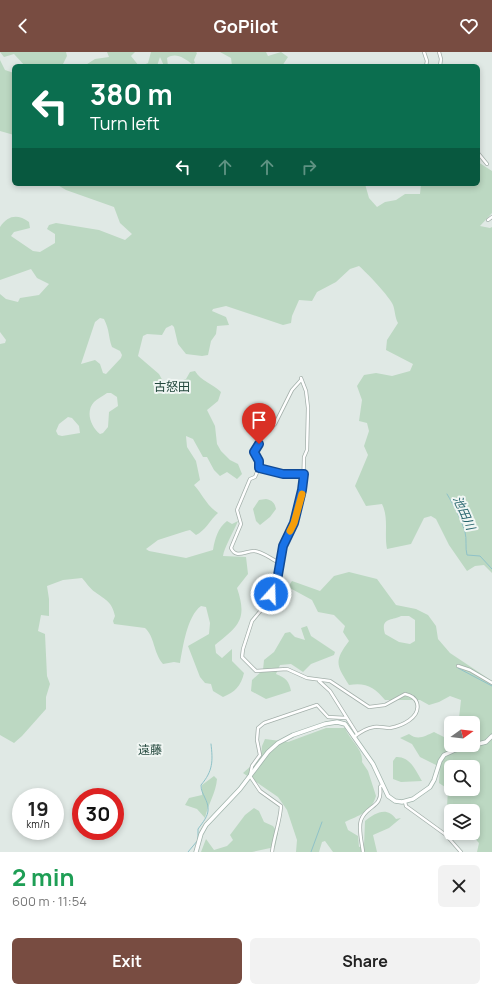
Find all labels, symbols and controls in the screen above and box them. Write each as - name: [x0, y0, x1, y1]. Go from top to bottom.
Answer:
- text: GoPilot: [214, 14, 278, 38]
- icon: back: [12, 15, 34, 37]
- icon: heart: [458, 15, 480, 37]
- text: 380 m: [90, 75, 173, 113]
- icon: left: [24, 80, 76, 132]
- text: Turn left: [90, 111, 160, 135]
- icon: left: [172, 156, 194, 178]
- icon: ahead: [214, 156, 236, 178]
- icon: ahead: [256, 156, 278, 178]
- icon: right: [298, 156, 320, 178]
- district label: 古怒田: [154, 378, 190, 395]
- pin: [242, 403, 276, 444]
- icon: arrive: [248, 409, 270, 431]
- water label: 池田川: [449, 493, 480, 535]
- position arrow: [250, 573, 292, 615]
- north arrow: [444, 716, 480, 752]
- map controls: [444, 716, 480, 840]
- district label: 遠藤: [138, 741, 162, 758]
- button: search: [444, 760, 480, 796]
- speed limit sign: 30: [72, 788, 124, 840]
- text: 19: [27, 795, 49, 822]
- button: layers: [444, 804, 480, 840]
- text: km/h: [26, 817, 50, 831]
- text: 2 min: [12, 860, 74, 893]
- button: close: [438, 865, 480, 907]
- text: 600 m · 11:54: [12, 892, 87, 910]
- button: Exit: [12, 938, 242, 984]
- button: Share: [250, 938, 480, 984]

